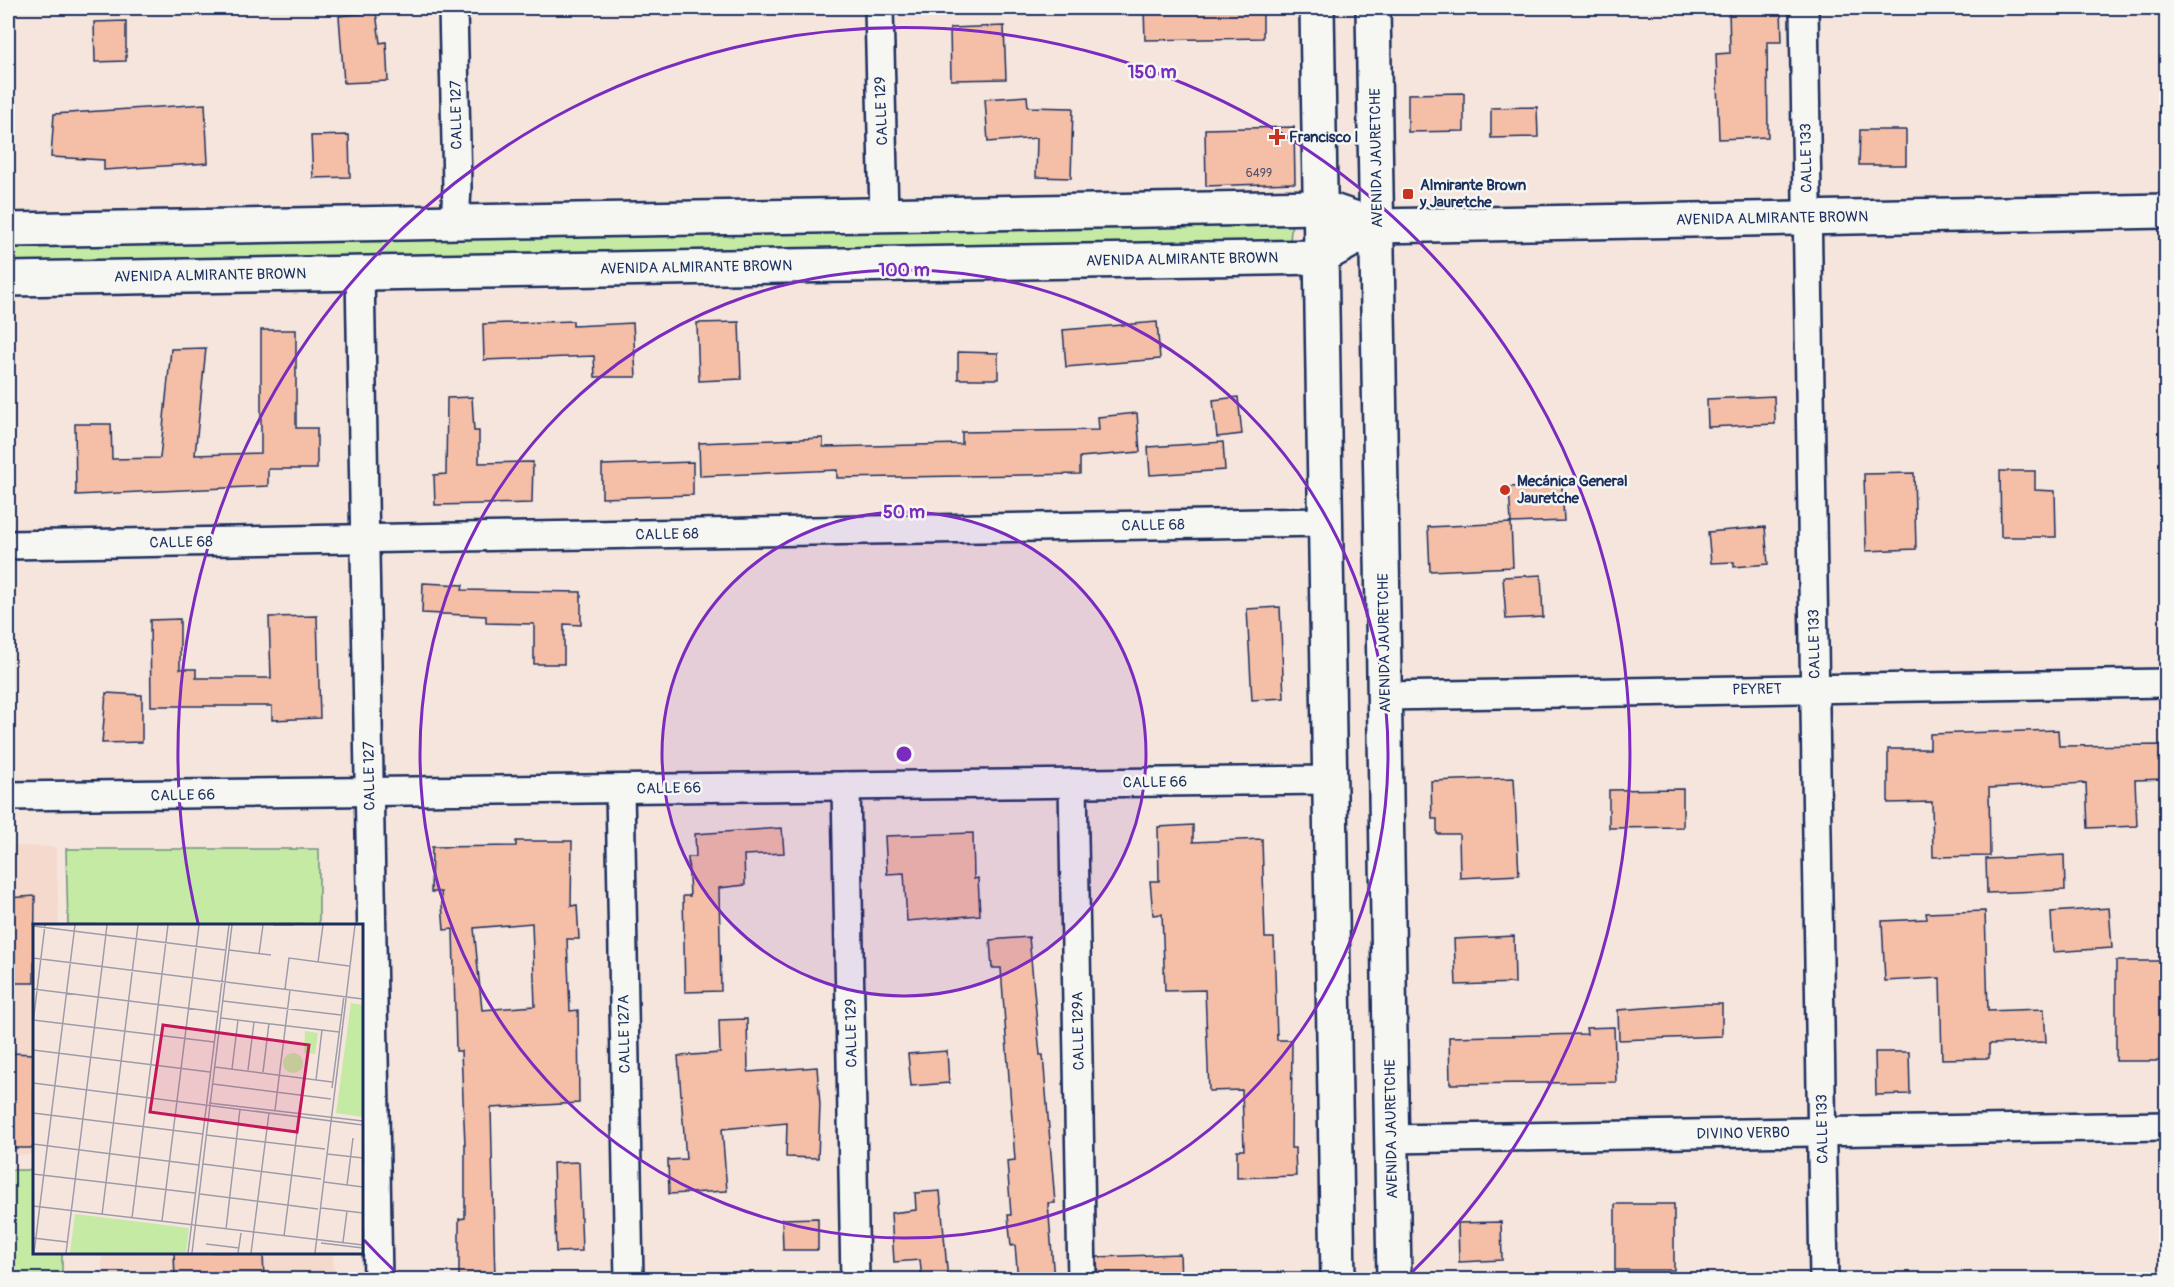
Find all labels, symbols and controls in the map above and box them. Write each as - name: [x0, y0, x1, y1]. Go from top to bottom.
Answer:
- text: 150 m: [1128, 61, 1177, 84]
- street label: CALLE 129: [871, 76, 892, 146]
- street label: CALLE 127: [446, 80, 467, 150]
- street label: AVENIDA JAURETCHE: [1366, 88, 1387, 228]
- street label: CALLE 133: [1796, 123, 1817, 193]
- place label: Francisco I: [1289, 128, 1359, 147]
- marker: Francisco I: [1270, 130, 1284, 144]
- house number: 6499: [1246, 166, 1272, 181]
- place label: Almirante Brown y Jauretche: [1419, 176, 1527, 212]
- marker: Almirante Brown y Jauretche: [1401, 187, 1415, 201]
- street label: AVENIDA ALMIRANTE BROWN: [1676, 207, 1868, 230]
- street label: AVENIDA ALMIRANTE BROWN: [1086, 248, 1278, 271]
- street label: AVENIDA ALMIRANTE BROWN: [600, 256, 792, 279]
- text: 100 m: [878, 259, 930, 282]
- street label: AVENIDA ALMIRANTE BROWN: [114, 264, 306, 287]
- place label: Mecánica General Jauretche: [1517, 472, 1628, 508]
- marker: Mecánica General Jauretche: [1498, 483, 1512, 497]
- text: 50 m: [883, 501, 925, 524]
- street label: CALLE 68: [1121, 515, 1185, 536]
- street label: CALLE 68: [635, 524, 699, 545]
- street label: CALLE 68: [149, 532, 213, 553]
- street label: AVENIDA JAURETCHE: [1374, 573, 1395, 713]
- street label: CALLE 133: [1804, 609, 1825, 679]
- street label: PEYRET: [1732, 680, 1782, 699]
- street label: CALLE 127: [359, 741, 380, 811]
- centre of rings: [894, 744, 914, 764]
- street label: CALLE 66: [1123, 772, 1187, 793]
- street label: CALLE 66: [637, 778, 701, 799]
- street label: CALLE 66: [151, 785, 215, 806]
- inset map: [33, 924, 363, 1254]
- street label: CALLE 129A: [1068, 991, 1089, 1070]
- street label: CALLE 127A: [614, 994, 635, 1074]
- street label: CALLE 129: [841, 998, 862, 1068]
- street label: AVENIDA JAURETCHE: [1381, 1059, 1402, 1199]
- street label: CALLE 133: [1812, 1094, 1833, 1164]
- street label: DIVINO VERBO: [1696, 1123, 1790, 1144]

